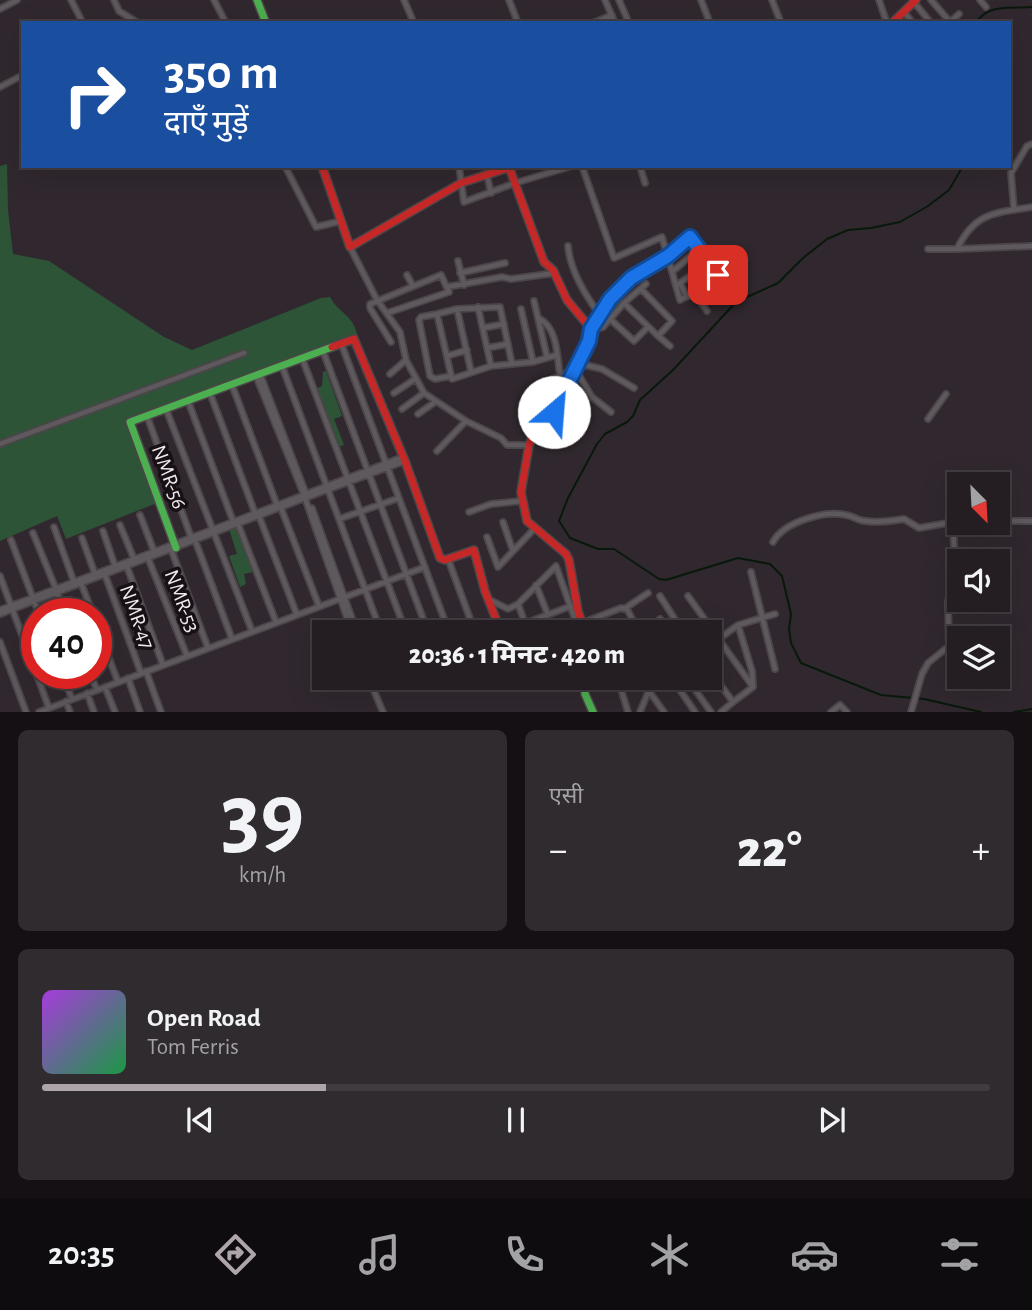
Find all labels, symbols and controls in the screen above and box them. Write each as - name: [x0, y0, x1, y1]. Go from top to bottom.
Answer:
- icon: right: [49, 49, 140, 140]
- text: 350 m: [164, 49, 279, 98]
- text: दाएँ मुड़ें: [164, 107, 249, 139]
- pin: [688, 245, 748, 305]
- icon: arrive: [699, 256, 737, 294]
- position arrow: [517, 375, 591, 449]
- street label: NMR-56: [148, 442, 190, 512]
- north arrow: [947, 472, 1010, 536]
- map controls: [947, 472, 1010, 689]
- button: sound: [947, 549, 1010, 612]
- street label: NMR-53: [161, 567, 203, 635]
- street label: NMR-47: [116, 582, 158, 652]
- speed limit sign: 40: [21, 598, 112, 689]
- button: layers: [947, 626, 1010, 689]
- text: 20:36 · 1 मिनट · 420 m: [409, 642, 625, 668]
- text: 39: [221, 771, 304, 862]
- text: एसी: [549, 785, 583, 808]
- text: 22°: [737, 824, 802, 876]
- text: −: [549, 832, 567, 870]
- text: +: [972, 832, 990, 870]
- text: km/h: [239, 864, 286, 887]
- text: Open Road: [147, 1005, 261, 1031]
- text: Tom Ferris: [147, 1036, 239, 1059]
- icon: previous: [181, 1101, 219, 1139]
- icon: pause: [497, 1101, 535, 1139]
- icon: next: [813, 1101, 851, 1139]
- icon: directions: [211, 1230, 260, 1279]
- icon: music: [355, 1230, 404, 1279]
- icon: phone: [500, 1230, 549, 1279]
- icon: climate: [645, 1230, 694, 1279]
- icon: car: [790, 1230, 839, 1279]
- icon: filters: [935, 1230, 984, 1279]
- text: 20:35: [48, 1238, 115, 1270]

